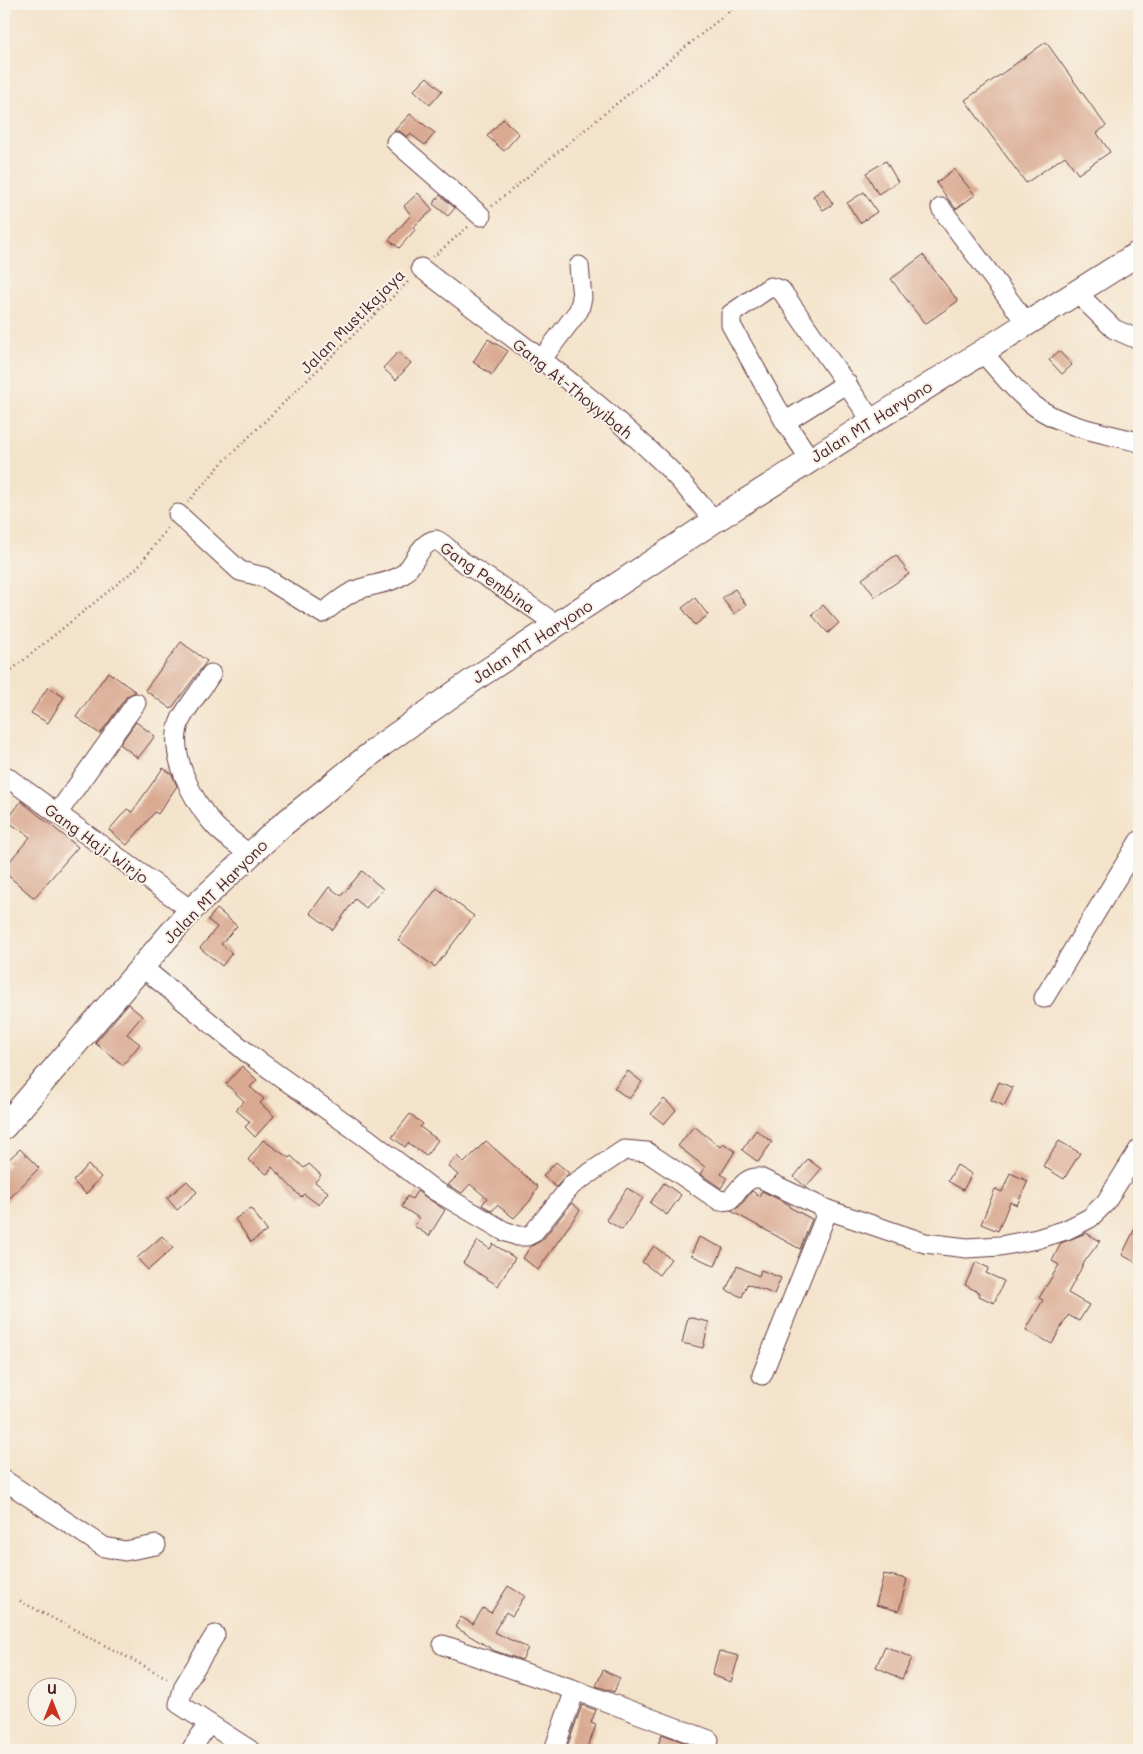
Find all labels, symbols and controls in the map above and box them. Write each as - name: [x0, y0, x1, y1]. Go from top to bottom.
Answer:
- street label: Jalan Mustikajaya: [295, 264, 409, 378]
- street label: Gang At-Thoyyibah: [509, 333, 637, 443]
- street label: Jalan MT Haryono: [806, 375, 936, 467]
- street label: Gang Pembina: [436, 536, 540, 618]
- street label: Jalan MT Haryono: [468, 594, 596, 688]
- street label: Gang Haji Wirjo: [41, 798, 153, 888]
- street label: Jalan MT Haryono: [158, 834, 272, 948]
- north arrow: [28, 1676, 78, 1726]
- text: U: [47, 1679, 57, 1698]

